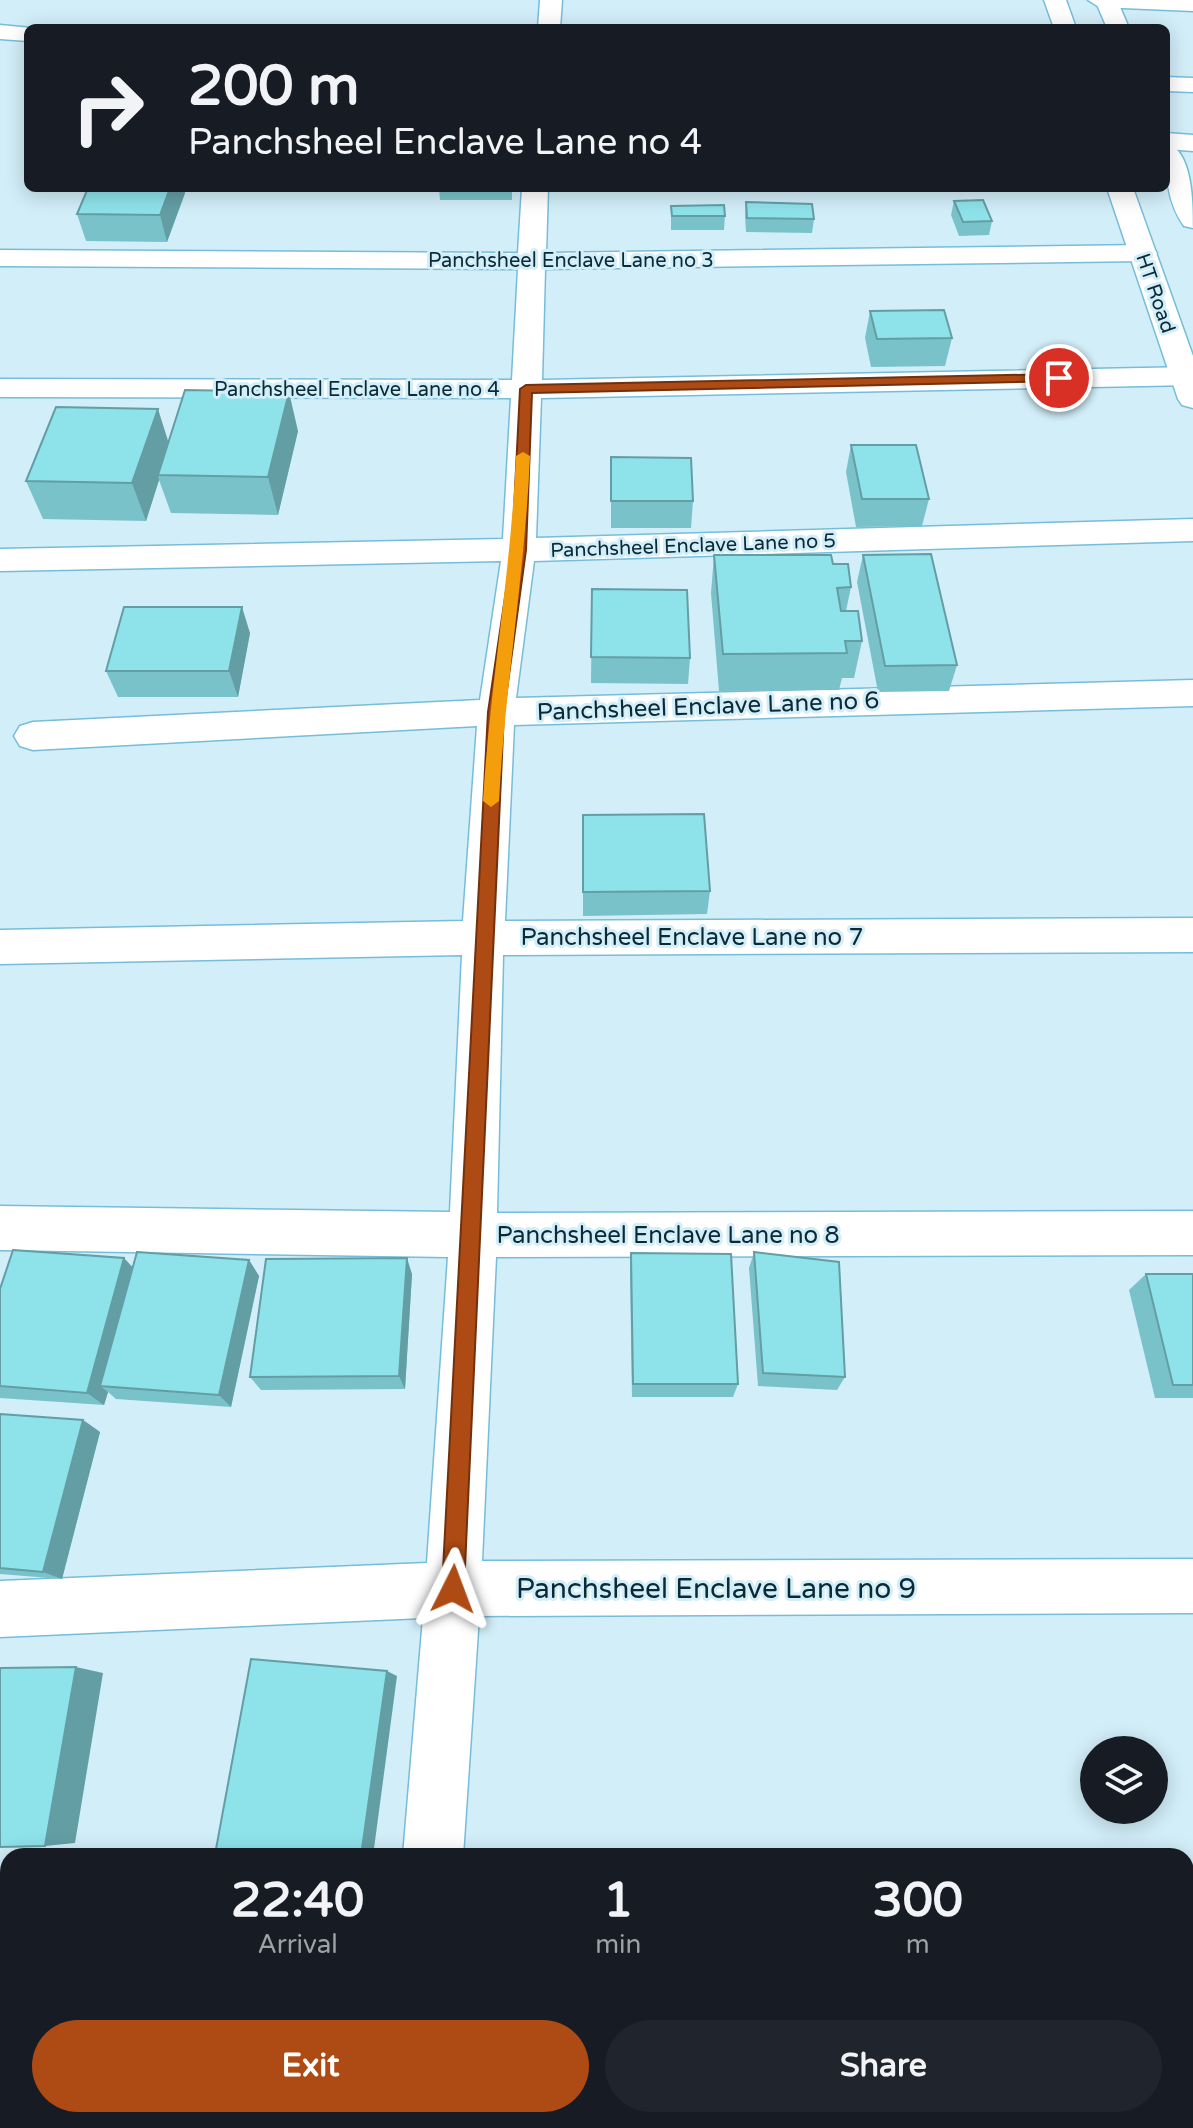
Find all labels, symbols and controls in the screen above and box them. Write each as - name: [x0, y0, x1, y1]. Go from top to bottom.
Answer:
- text: 200 m: [188, 53, 359, 120]
- icon: right: [56, 56, 160, 160]
- text: Panchsheel Enclave Lane no 4: [188, 121, 702, 164]
- street label: Panchsheel Enclave Lane no 3: [428, 249, 714, 273]
- street label: HT Road: [1130, 250, 1180, 336]
- pin: [1025, 344, 1093, 412]
- icon: arrive: [1037, 356, 1081, 400]
- street label: Panchsheel Enclave Lane no 4: [214, 378, 500, 402]
- street label: Panchsheel Enclave Lane no 5: [550, 529, 836, 563]
- street label: Panchsheel Enclave Lane no 6: [536, 686, 880, 727]
- street label: Panchsheel Enclave Lane no 7: [521, 923, 863, 952]
- street label: Panchsheel Enclave Lane no 8: [497, 1221, 839, 1250]
- position arrow: [411, 1547, 495, 1631]
- street label: Panchsheel Enclave Lane no 9: [516, 1572, 916, 1606]
- map controls: [1080, 1736, 1168, 1824]
- button: layers: [1080, 1736, 1168, 1824]
- text: 22:40: [231, 1872, 364, 1930]
- text: 1: [603, 1872, 633, 1930]
- text: 300: [872, 1872, 963, 1930]
- text: Arrival: [257, 1929, 338, 1960]
- text: min: [595, 1929, 641, 1960]
- text: m: [906, 1929, 930, 1960]
- button: Exit: [32, 2020, 589, 2112]
- button: Share: [605, 2020, 1162, 2112]

